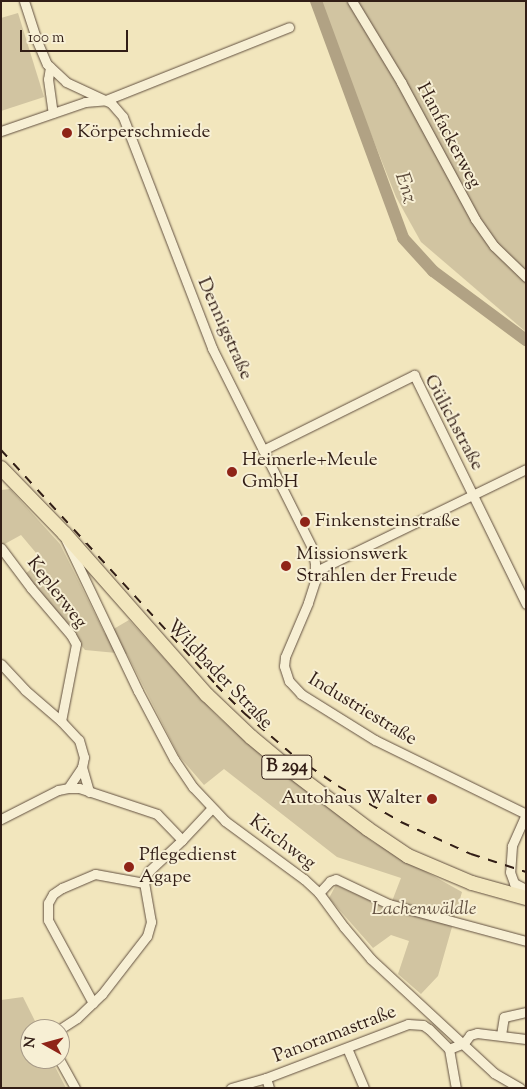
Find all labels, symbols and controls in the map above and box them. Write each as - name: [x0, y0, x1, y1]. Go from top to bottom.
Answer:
- scale bar: [22, 20, 130, 52]
- text: 100 m: [28, 28, 64, 49]
- street label: Hanfackerweg: [411, 79, 485, 193]
- place label: Körperschmiede: [77, 122, 210, 144]
- marker: Körperschmiede: [61, 127, 73, 139]
- water label: Enz: [388, 169, 422, 207]
- street label: Dennigstraße: [191, 274, 257, 384]
- street label: Gülichstraße: [418, 371, 488, 475]
- place label: Heimerle+Meule GmbH: [242, 450, 378, 494]
- marker: Heimerle+Meule GmbH: [226, 466, 238, 478]
- place label: Finkensteinstraße: [315, 511, 460, 533]
- marker: Finkensteinstraße: [299, 516, 311, 528]
- place label: Missionswerk Strahlen der Freude: [296, 544, 457, 588]
- street label: Keplerweg: [21, 553, 91, 633]
- marker: Missionswerk Strahlen der Freude: [280, 560, 292, 572]
- street label: Wildbader Straße: [161, 616, 277, 734]
- street label: Industriestraße: [304, 669, 420, 751]
- road number: B 294: [261, 752, 313, 782]
- place label: Autohaus Walter: [281, 788, 422, 810]
- marker: Autohaus Walter: [426, 793, 438, 805]
- street label: Kirchweg: [244, 811, 320, 875]
- place label: Pflegedienst Agape: [139, 845, 237, 889]
- marker: Pflegedienst Agape: [123, 861, 135, 873]
- park label: Lachenwäldle: [372, 899, 476, 921]
- street label: Panoramastraße: [270, 1001, 400, 1069]
- north arrow: [20, 1019, 70, 1069]
- text: N: [20, 1036, 42, 1049]

